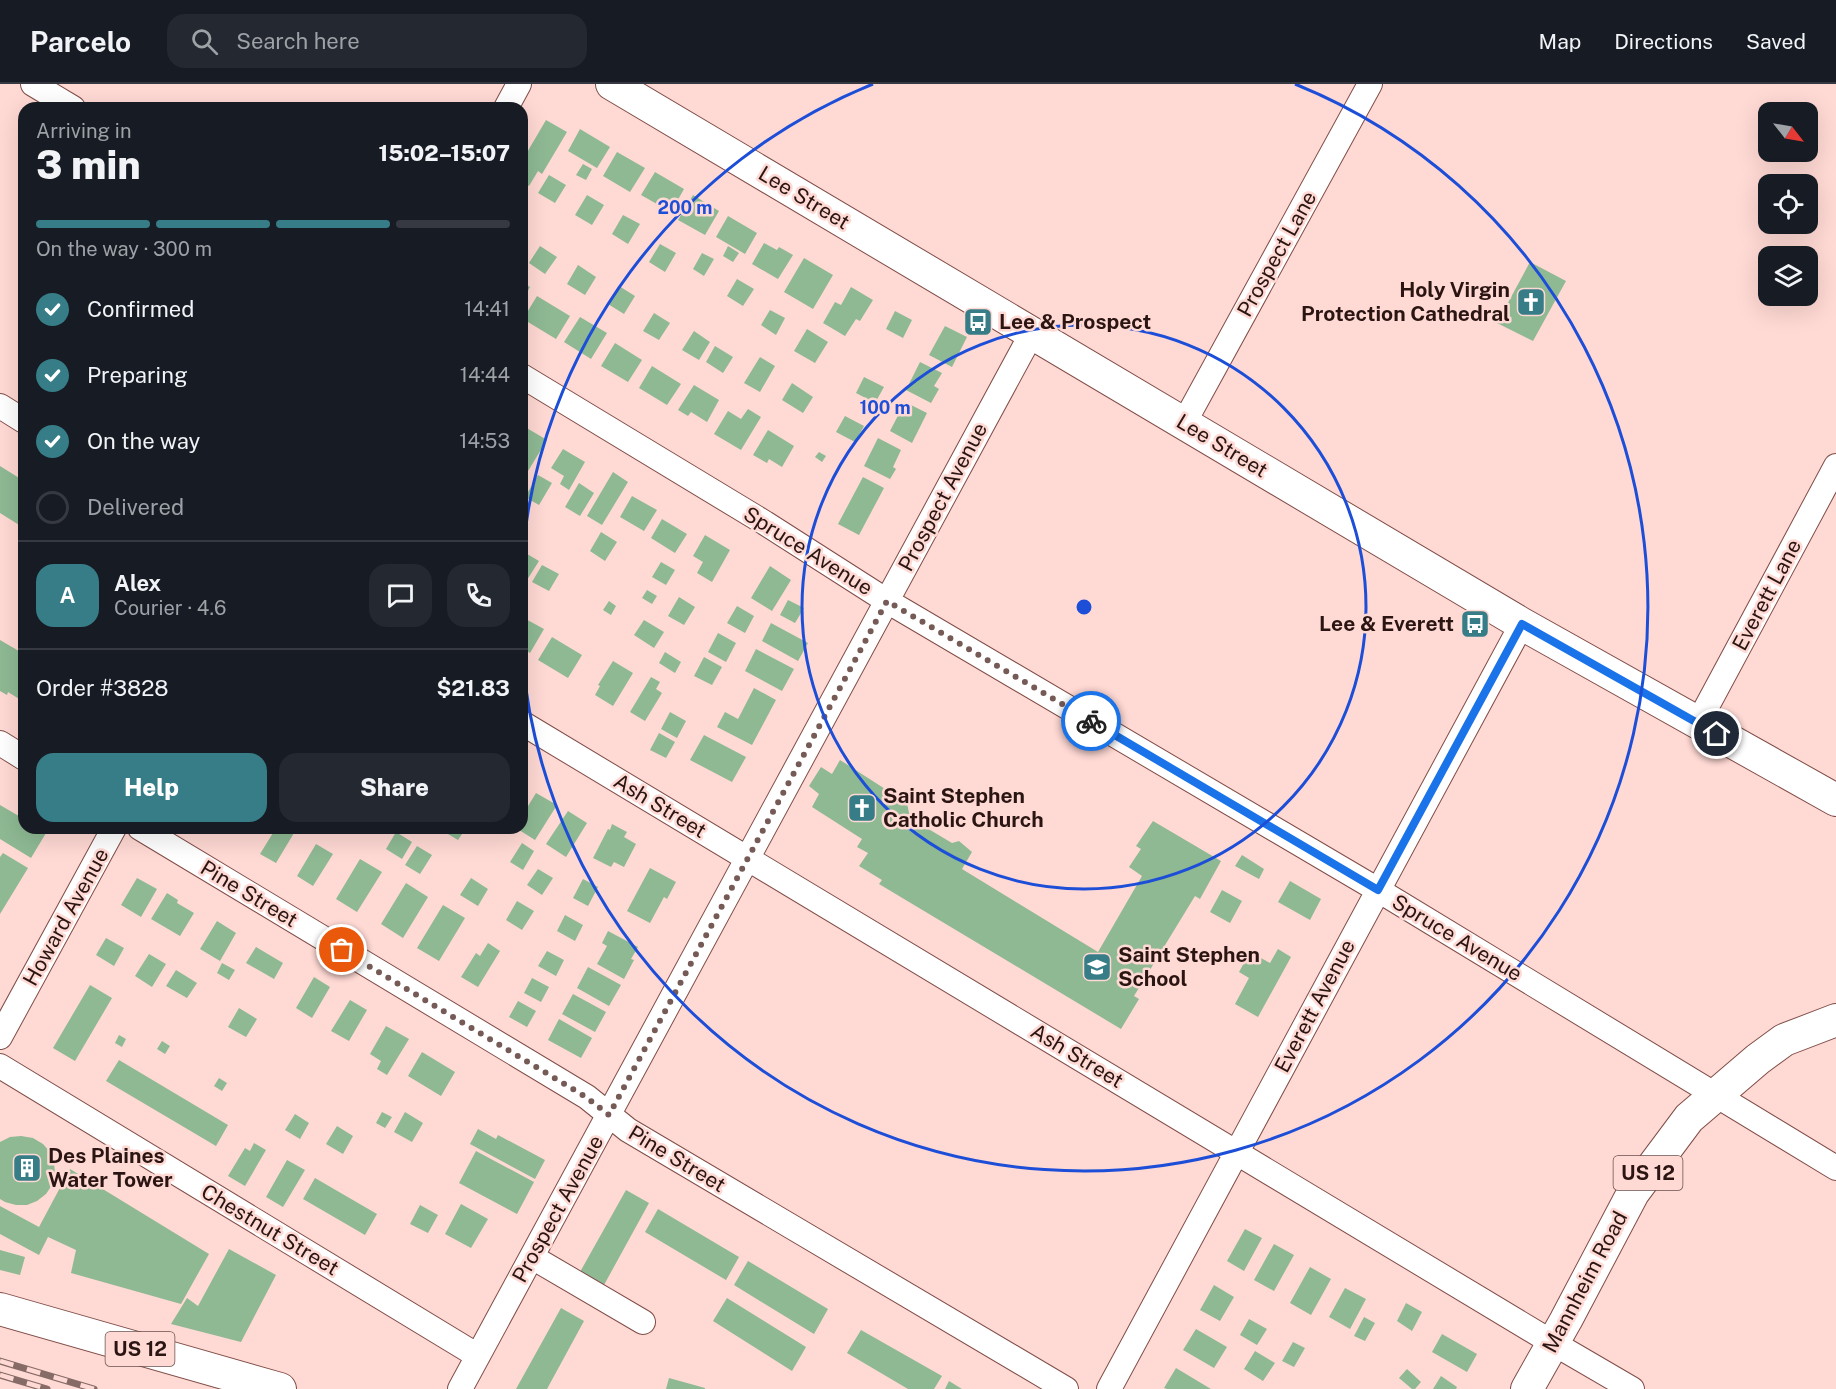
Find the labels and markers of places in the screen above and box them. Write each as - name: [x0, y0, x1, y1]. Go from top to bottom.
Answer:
- place label: Holy Virgin Protection Cathedral: [1301, 277, 1510, 326]
- church icon: Holy Virgin Protection Cathedral: [1515, 286, 1547, 318]
- bus stop icon: Lee & Prospect: [962, 306, 994, 338]
- place label: Lee & Prospect: [999, 309, 1151, 334]
- centre of rings: [1074, 597, 1094, 617]
- bus stop icon: Lee & Everett: [1459, 608, 1491, 640]
- place label: Lee & Everett: [1319, 611, 1454, 636]
- pin: [1691, 708, 1742, 759]
- place label: Saint Stephen Catholic Church: [883, 783, 1044, 832]
- church icon: Saint Stephen Catholic Church: [846, 792, 878, 824]
- pin: [316, 924, 367, 975]
- place label: Saint Stephen School: [1118, 942, 1260, 991]
- school or university icon: Saint Stephen School: [1081, 951, 1113, 983]
- place label: Des Plaines Water Tower: [48, 1143, 173, 1192]
- building icon: Des Plaines Water Tower: [11, 1152, 43, 1184]

